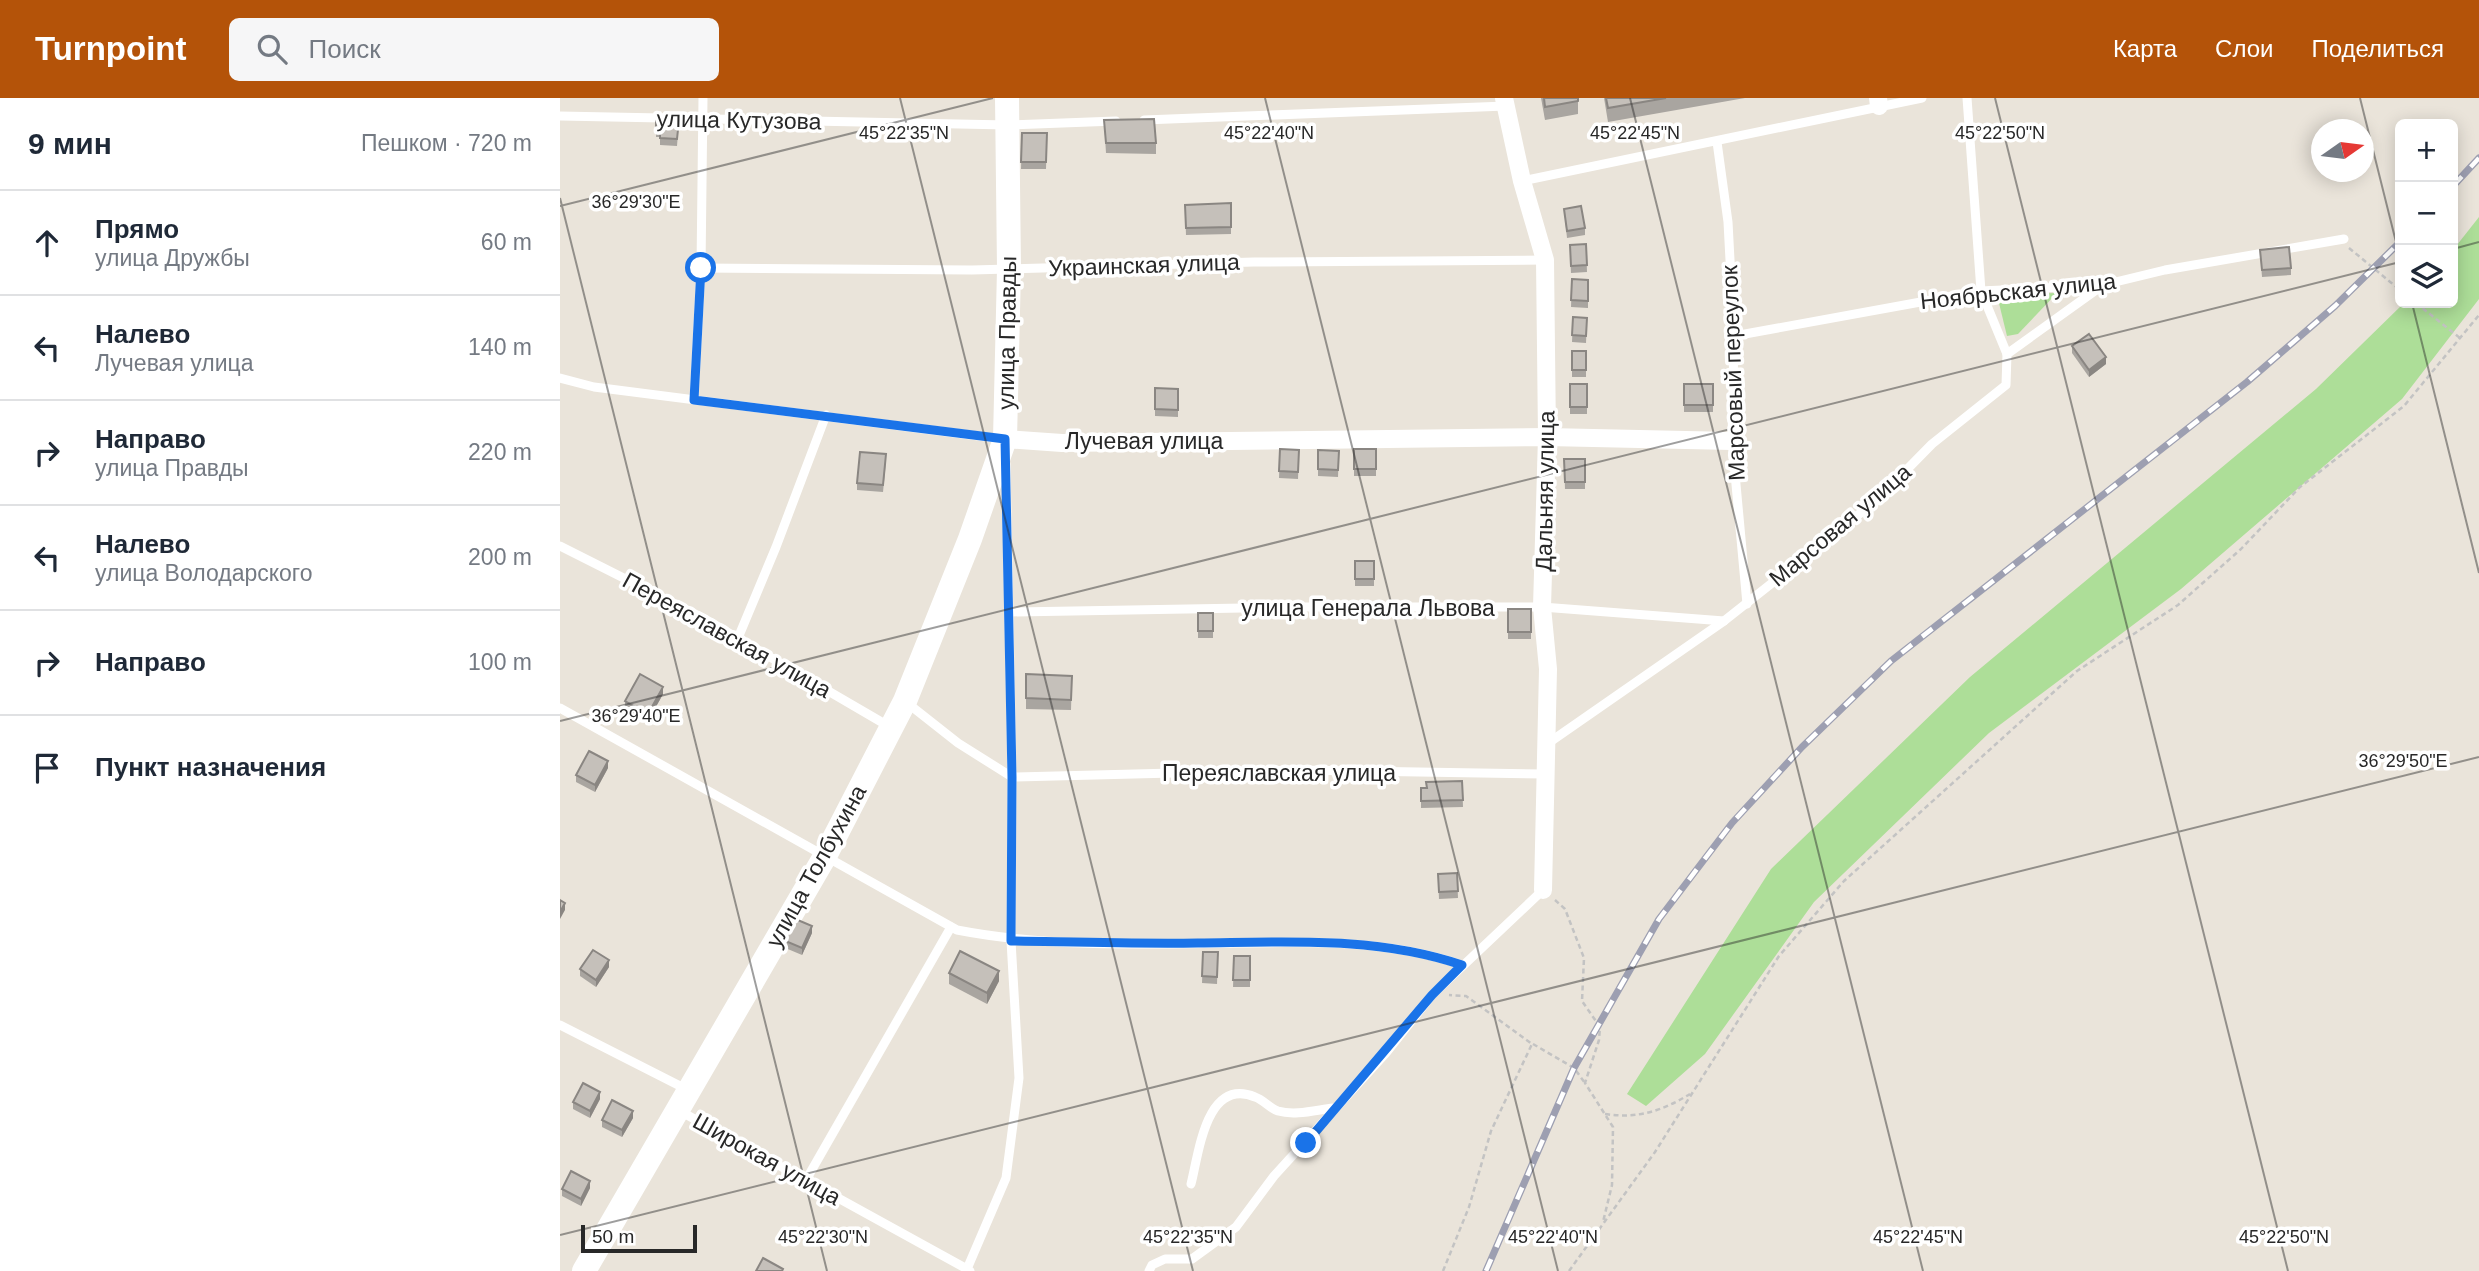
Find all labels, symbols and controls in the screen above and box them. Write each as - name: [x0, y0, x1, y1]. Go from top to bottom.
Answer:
- search box: [229, 18, 719, 81]
- text: Turnpoint: [35, 30, 187, 67]
- icon: search: [253, 30, 291, 68]
- text: Поиск: [309, 34, 381, 64]
- text: Карта: [2113, 35, 2177, 62]
- text: Слои: [2215, 35, 2273, 62]
- text: Поделиться: [2311, 35, 2444, 62]
- street label: улица Кутузова: [656, 106, 822, 134]
- north arrow: [2311, 119, 2374, 182]
- map controls: [2395, 119, 2458, 308]
- button: +: [2395, 119, 2458, 182]
- text: 45°22'35"N: [859, 123, 949, 143]
- text: 45°22'40"N: [1224, 123, 1314, 143]
- text: 45°22'45"N: [1590, 123, 1680, 143]
- text: 45°22'50"N: [1955, 123, 2045, 143]
- text: 9 мин: [28, 127, 112, 160]
- text: Пешком · 720 m: [361, 130, 532, 156]
- button: −: [2395, 182, 2458, 245]
- text: 36°29'30"E: [591, 192, 681, 212]
- text: Прямо: [95, 214, 179, 244]
- icon: ahead: [28, 224, 66, 262]
- text: 60 m: [481, 229, 532, 255]
- text: улица Дружбы: [95, 245, 250, 271]
- button: layers: [2395, 245, 2458, 308]
- street label: Украинская улица: [1048, 249, 1240, 281]
- route start: [685, 252, 716, 283]
- street label: улица Правды: [993, 256, 1021, 410]
- street label: Марсовый переулок: [1716, 264, 1750, 481]
- street label: Ноябрьская улица: [1919, 268, 2117, 314]
- text: Налево: [95, 319, 190, 349]
- icon: left: [28, 329, 66, 367]
- text: 140 m: [468, 334, 532, 360]
- text: Лучевая улица: [95, 350, 253, 376]
- street label: Дальняя улица: [1531, 410, 1559, 572]
- text: Направо: [95, 424, 206, 454]
- street label: Лучевая улица: [1065, 428, 1223, 454]
- icon: right: [28, 434, 66, 472]
- text: 220 m: [468, 439, 532, 465]
- text: улица Правды: [95, 455, 249, 481]
- street label: Марсовая улица: [1764, 458, 1916, 592]
- text: Налево: [95, 529, 190, 559]
- icon: left: [28, 539, 66, 577]
- text: 200 m: [468, 544, 532, 570]
- text: улица Володарского: [95, 560, 313, 586]
- street label: Переяславская улица: [618, 567, 836, 703]
- street label: улица Генерала Львова: [1241, 595, 1495, 621]
- icon: right: [28, 644, 66, 682]
- text: Направо: [95, 647, 206, 677]
- text: 100 m: [468, 649, 532, 675]
- text: 36°29'40"E: [591, 706, 681, 726]
- icon: arrive: [28, 749, 66, 787]
- text: 36°29'50"E: [2358, 751, 2448, 771]
- text: Пункт назначения: [95, 752, 326, 782]
- street label: Переяславская улица: [1162, 760, 1396, 786]
- street label: улица Толбухина: [761, 780, 871, 952]
- street label: Широкая улица: [689, 1108, 846, 1210]
- route end: [1290, 1127, 1321, 1158]
- scale bar: [581, 1222, 696, 1254]
- text: 50 m: [592, 1226, 634, 1247]
- text: 45°22'30"N: [778, 1227, 868, 1247]
- text: 45°22'35"N: [1143, 1227, 1233, 1247]
- text: 45°22'40"N: [1508, 1227, 1598, 1247]
- text: 45°22'45"N: [1873, 1227, 1963, 1247]
- text: 45°22'50"N: [2239, 1227, 2329, 1247]

